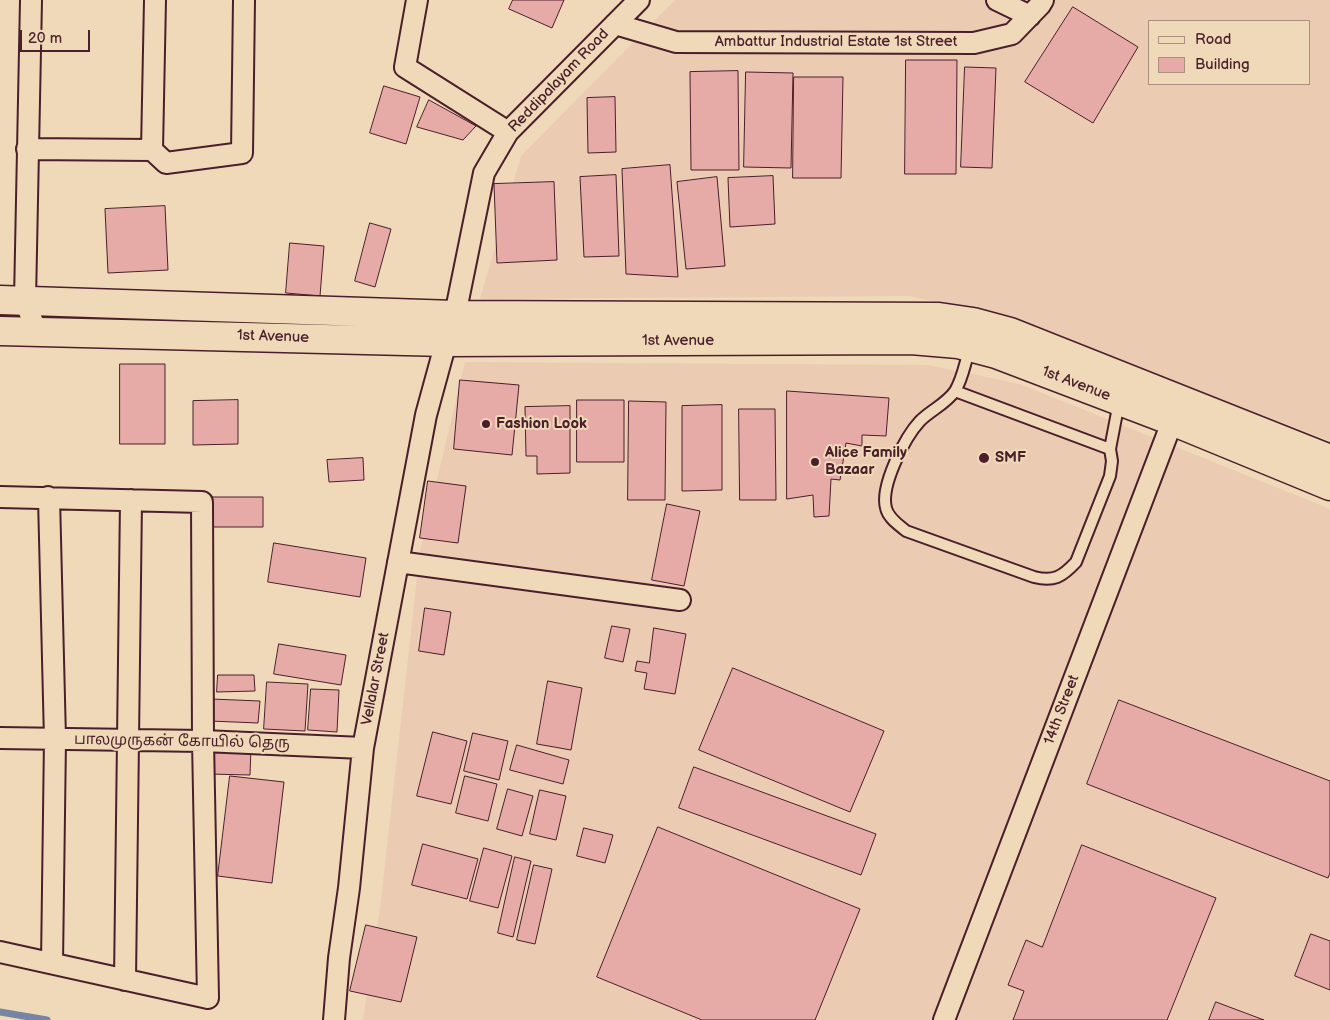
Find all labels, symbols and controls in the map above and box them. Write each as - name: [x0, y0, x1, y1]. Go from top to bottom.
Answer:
- scale bar: [22, 20, 92, 52]
- legend: [1148, 20, 1310, 85]
- street label: Reddipalayam Road: [505, 26, 613, 136]
- text: 20 m: [28, 29, 62, 48]
- text: Road: [1195, 30, 1231, 49]
- street label: Ambattur Industrial Estate 1st Street: [715, 33, 957, 51]
- text: Building: [1195, 55, 1250, 74]
- street label: 1st Avenue: [237, 327, 309, 347]
- street label: 1st Avenue: [642, 332, 714, 350]
- street label: 1st Avenue: [1039, 363, 1113, 405]
- place label: Fashion Look: [496, 415, 587, 433]
- marker: Fashion Look: [480, 418, 492, 430]
- place label: Alice Family Bazaar: [825, 444, 907, 479]
- place label: SMF: [995, 449, 1026, 467]
- marker: SMF: [977, 451, 991, 465]
- marker: Alice Family Bazaar: [809, 456, 821, 468]
- street label: Vellalar Street: [358, 631, 394, 727]
- street label: 14th Street: [1041, 673, 1083, 747]
- street label: பாலமுருகன் கோயில் தெரு: [74, 731, 290, 753]

